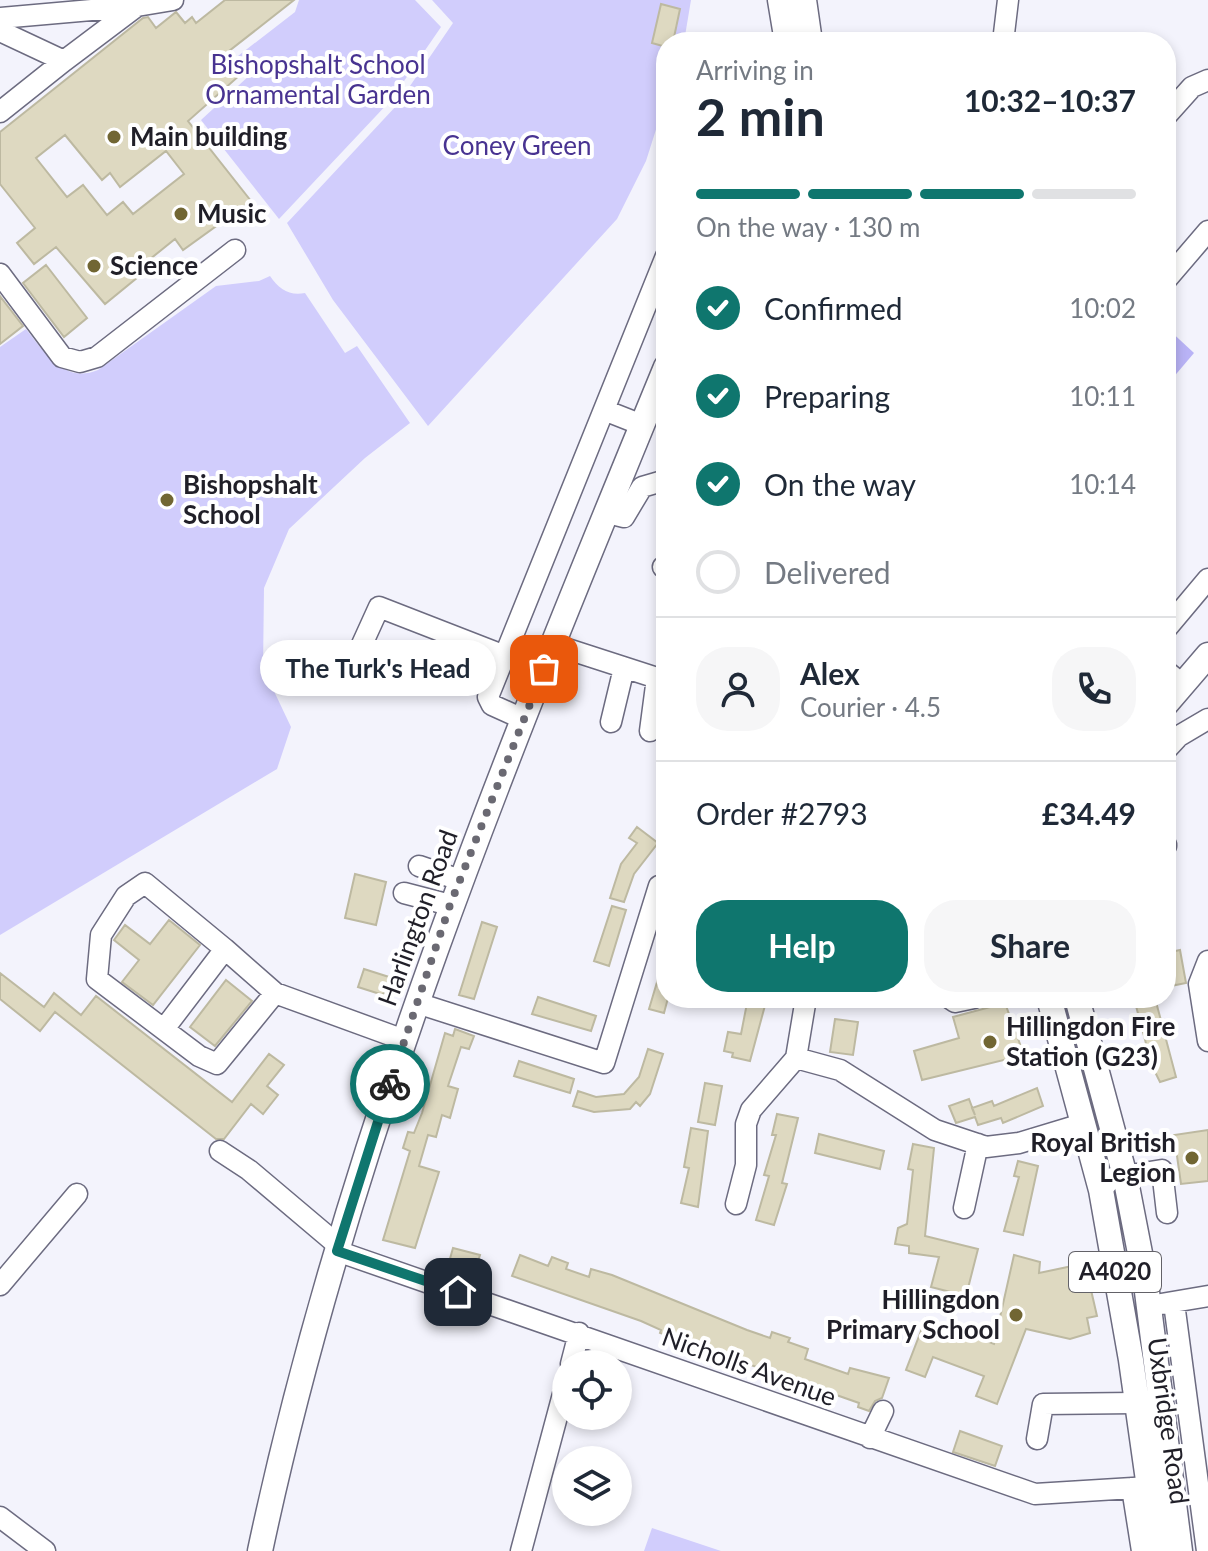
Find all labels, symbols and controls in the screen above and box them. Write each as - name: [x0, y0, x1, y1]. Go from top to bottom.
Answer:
- park label: Bishopshalt School Ornamental Garden: [205, 48, 431, 110]
- text: Arriving in: [696, 54, 814, 86]
- text: 10:32–10:37: [964, 82, 1136, 118]
- text: 2 min: [696, 85, 825, 147]
- place label: Main building: [130, 120, 288, 152]
- marker: Main building: [105, 128, 123, 146]
- park label: Coney Green: [443, 129, 591, 161]
- place label: Music: [197, 197, 267, 229]
- marker: Music: [172, 205, 190, 223]
- text: On the way · 130 m: [696, 211, 920, 243]
- place label: Science: [110, 249, 198, 281]
- marker: Science: [85, 257, 103, 275]
- icon: check: [696, 286, 740, 330]
- text: Confirmed: [764, 290, 903, 326]
- text: 10:02: [1069, 292, 1136, 324]
- icon: check: [696, 374, 740, 418]
- text: Preparing: [764, 378, 890, 414]
- text: 10:11: [1069, 380, 1136, 412]
- icon: check: [696, 462, 740, 506]
- text: On the way: [764, 466, 916, 502]
- place label: Bishopshalt School: [183, 468, 318, 530]
- text: 10:14: [1069, 468, 1136, 500]
- marker: Bishopshalt School: [158, 491, 176, 509]
- text: Delivered: [764, 554, 891, 590]
- pin: [510, 635, 578, 703]
- callout: The Turk's Head: [260, 641, 496, 697]
- icon: bag: [522, 647, 566, 691]
- button: person: [696, 647, 780, 731]
- button: phone: [1052, 647, 1136, 731]
- text: The Turk's Head: [285, 652, 471, 684]
- text: Alex: [800, 655, 860, 691]
- text: Courier · 4.5: [800, 691, 941, 723]
- text: Order #2793: [696, 795, 868, 831]
- text: £34.49: [1042, 795, 1136, 831]
- street label: Harlington Road: [370, 825, 464, 1010]
- button: Help: [696, 900, 908, 992]
- button: Share: [924, 900, 1136, 992]
- place label: Hillingdon Fire Station (G23): [1006, 1010, 1175, 1072]
- marker: Hillingdon Fire Station (G23): [981, 1033, 999, 1051]
- courier: [350, 1044, 430, 1124]
- icon: bike: [368, 1062, 412, 1106]
- place label: Royal British Legion: [1030, 1126, 1176, 1188]
- marker: Royal British Legion: [1183, 1149, 1201, 1167]
- road number: A4020: [1069, 1252, 1161, 1292]
- pin: [424, 1258, 492, 1326]
- icon: home: [436, 1270, 480, 1314]
- place label: Hillingdon Primary School: [826, 1283, 1000, 1345]
- marker: Hillingdon Primary School: [1007, 1306, 1025, 1324]
- street label: Nicholls Avenue: [658, 1320, 841, 1412]
- street label: Uxbridge Road: [1141, 1335, 1197, 1506]
- map controls: [552, 1350, 632, 1526]
- button: locate: [552, 1350, 632, 1430]
- button: layers: [552, 1446, 632, 1526]

